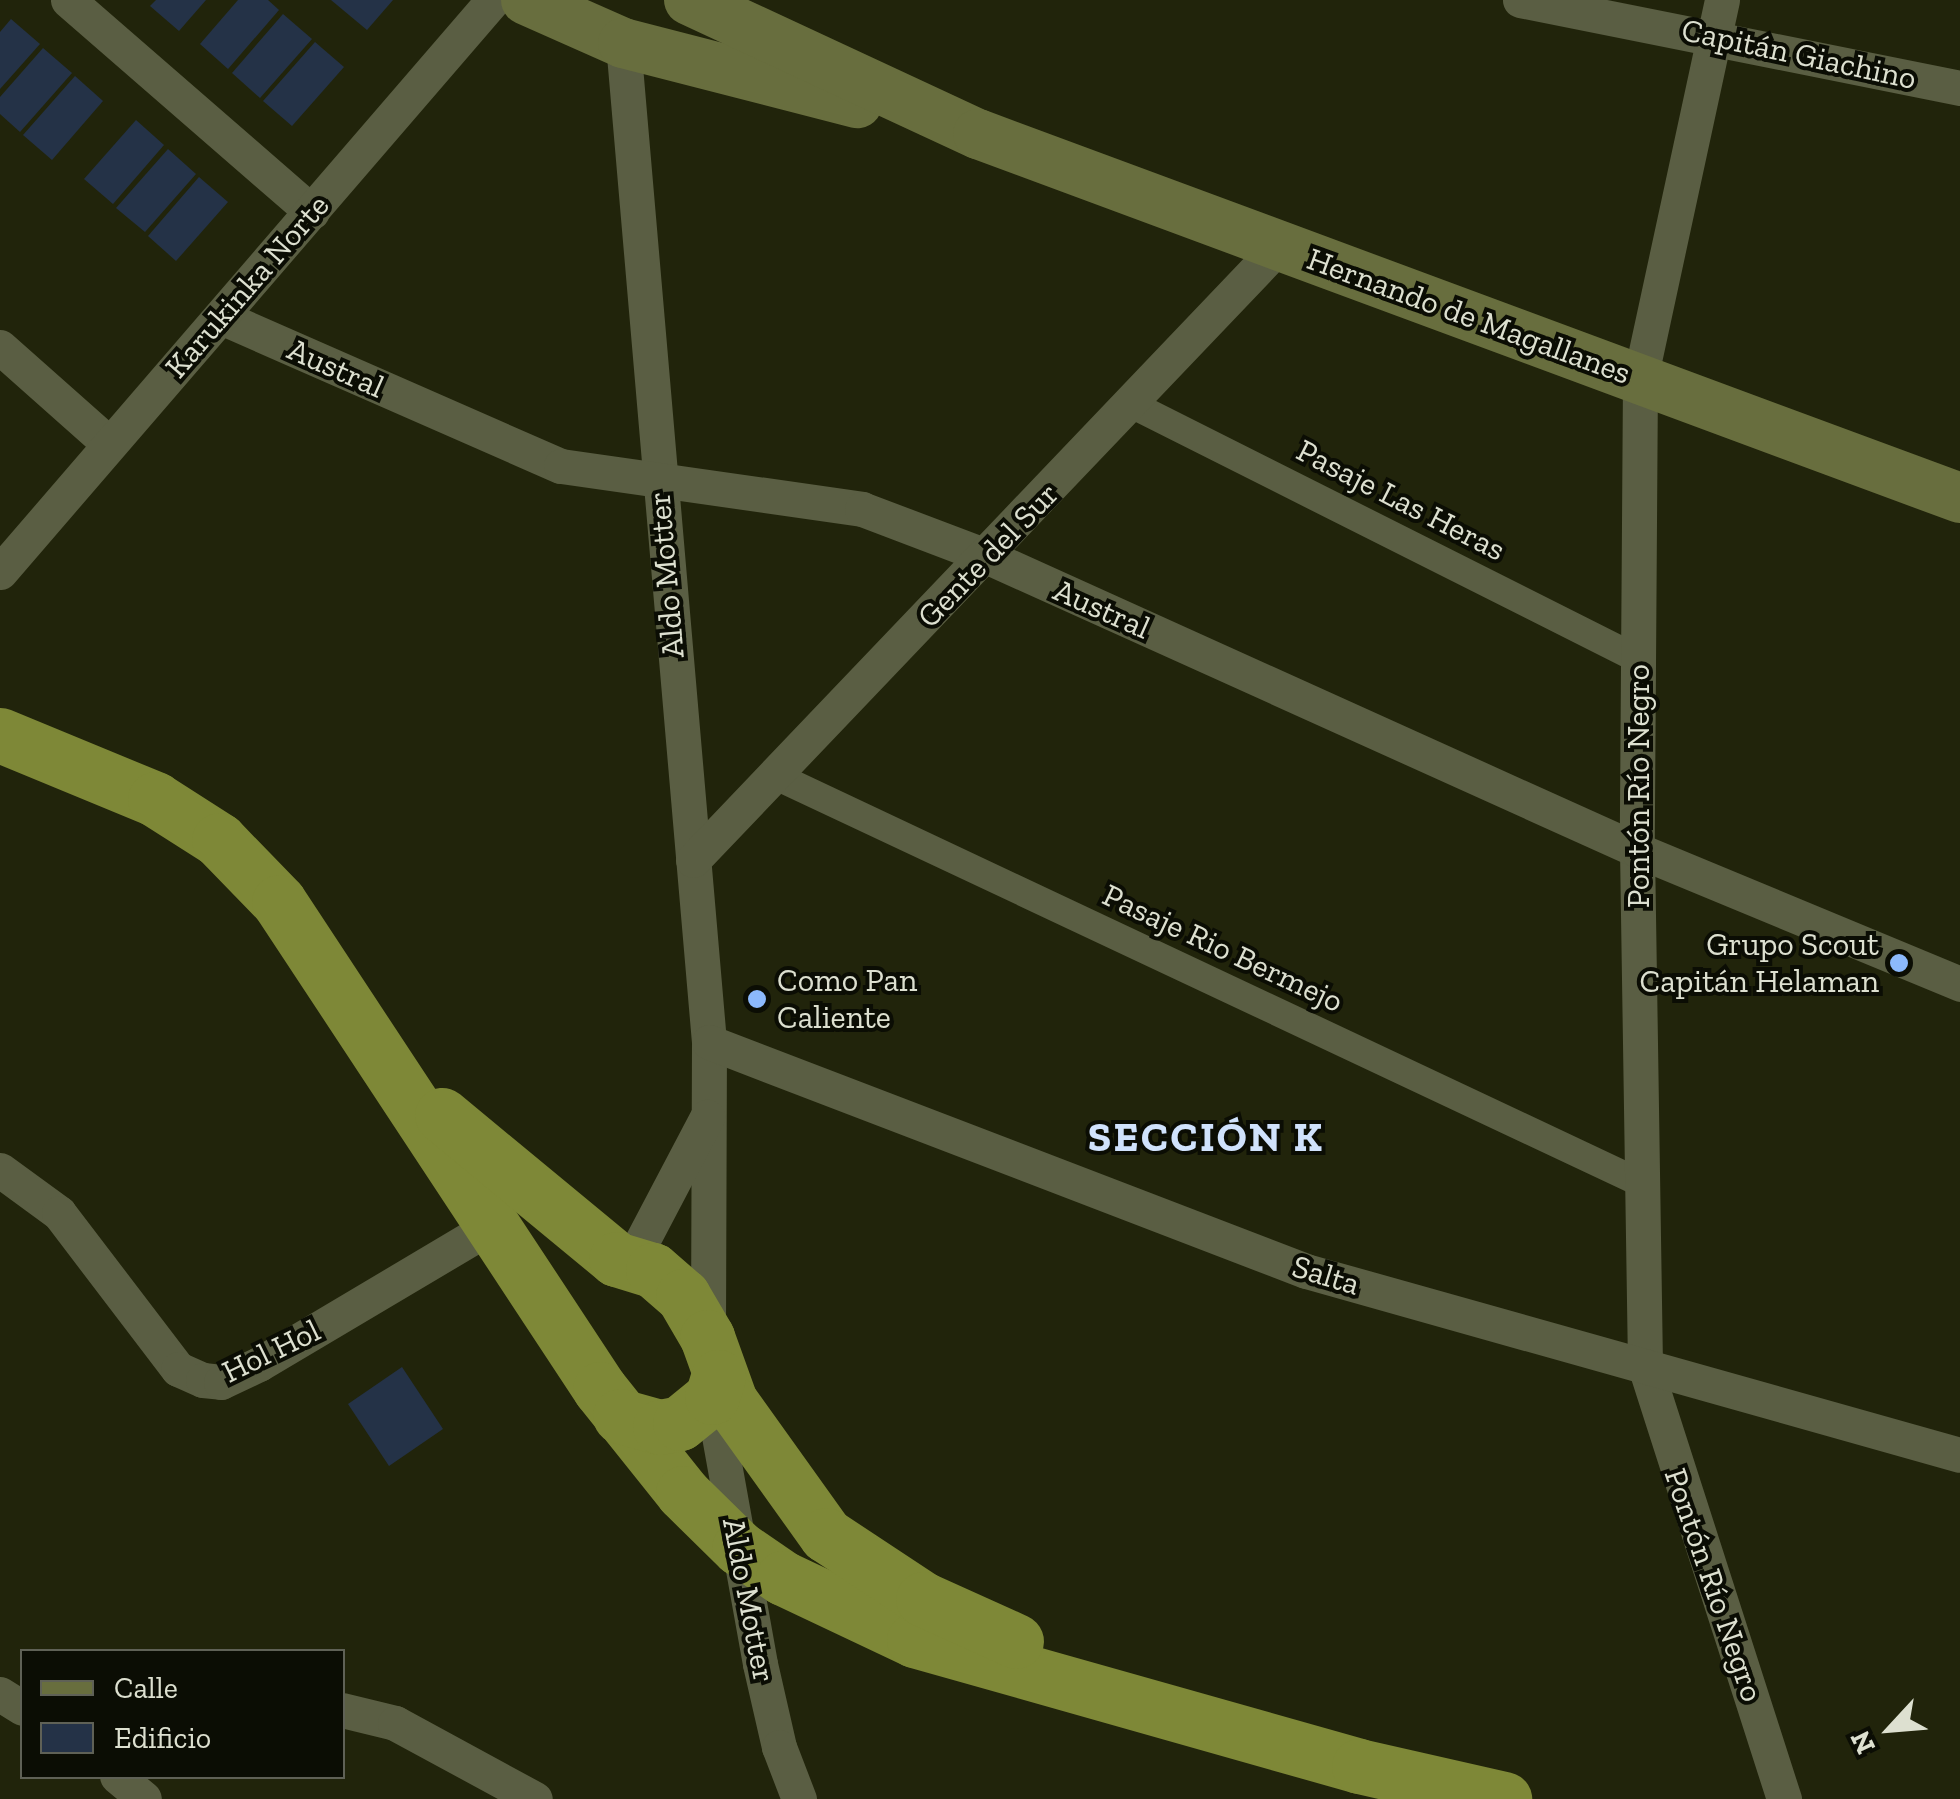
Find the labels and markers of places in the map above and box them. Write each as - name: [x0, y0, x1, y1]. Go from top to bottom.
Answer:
- place label: Grupo Scout Capitán Helaman: [1640, 926, 1879, 1001]
- marker: Grupo Scout Capitán Helaman: [1888, 952, 1910, 974]
- place label: Como Pan Caliente: [777, 962, 917, 1037]
- marker: Como Pan Caliente: [746, 988, 768, 1010]

